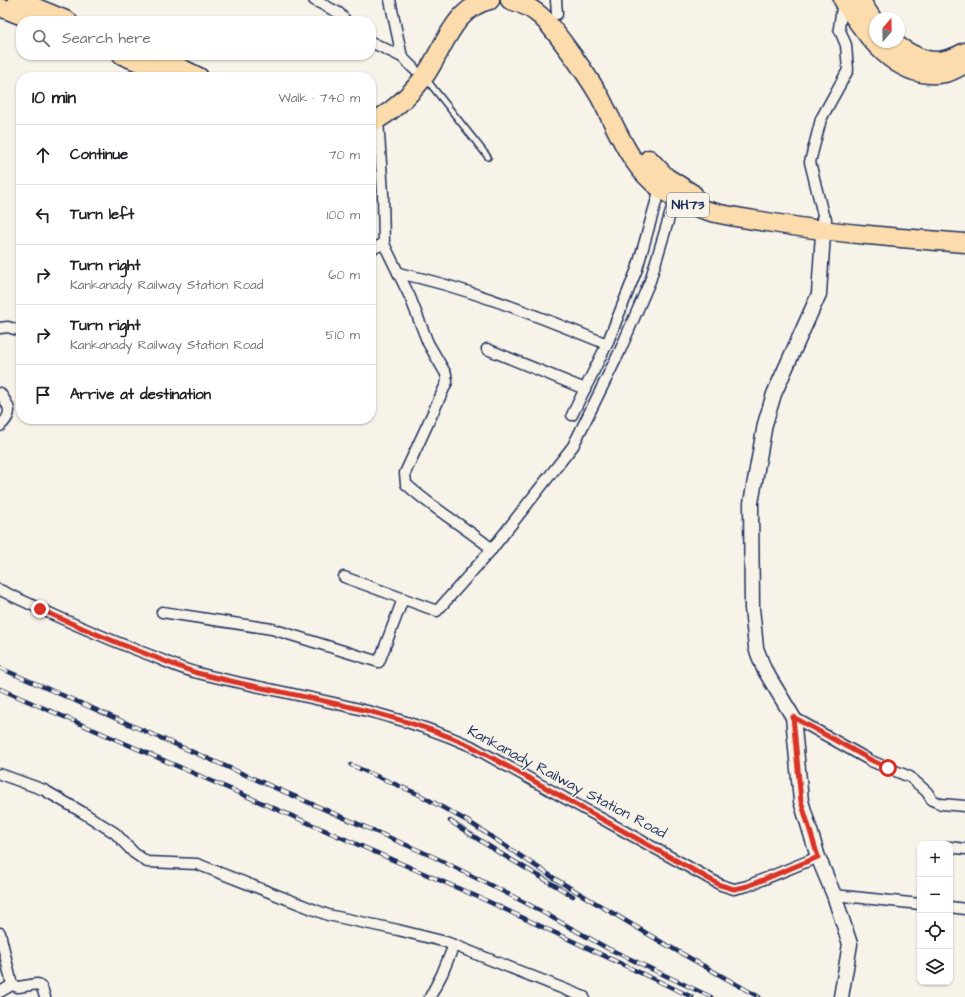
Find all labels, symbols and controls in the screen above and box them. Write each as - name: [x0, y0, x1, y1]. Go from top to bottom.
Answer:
- north arrow: [869, 12, 905, 48]
- search box: [16, 16, 376, 60]
- icon: search: [30, 27, 52, 49]
- text: Search here: [62, 28, 151, 49]
- text: 10 min: [32, 86, 76, 110]
- text: Walk · 740 m: [279, 89, 360, 107]
- icon: ahead: [32, 144, 54, 166]
- text: Continue: [70, 144, 128, 165]
- text: 70 m: [328, 146, 360, 164]
- road number: NH73: [667, 193, 709, 217]
- icon: left: [32, 204, 54, 226]
- text: Turn left: [70, 204, 134, 225]
- text: 100 m: [327, 206, 360, 224]
- text: Turn right: [70, 255, 141, 276]
- icon: right: [32, 264, 54, 286]
- text: 60 m: [328, 266, 360, 284]
- text: Kankanady Railway Station Road: [70, 276, 263, 294]
- text: Turn right: [70, 315, 141, 336]
- icon: right: [32, 324, 54, 346]
- text: 510 m: [326, 326, 360, 344]
- text: Kankanady Railway Station Road: [70, 336, 263, 354]
- icon: arrive: [32, 384, 54, 406]
- text: Arrive at destination: [70, 384, 211, 405]
- route end: [31, 600, 49, 618]
- street label: Kankanady Railway Station Road: [463, 720, 671, 845]
- route start: [879, 759, 897, 777]
- map controls: [917, 841, 953, 985]
- button: +: [917, 841, 953, 877]
- button: −: [917, 877, 953, 913]
- button: locate: [917, 913, 953, 949]
- button: layers: [917, 949, 953, 985]

